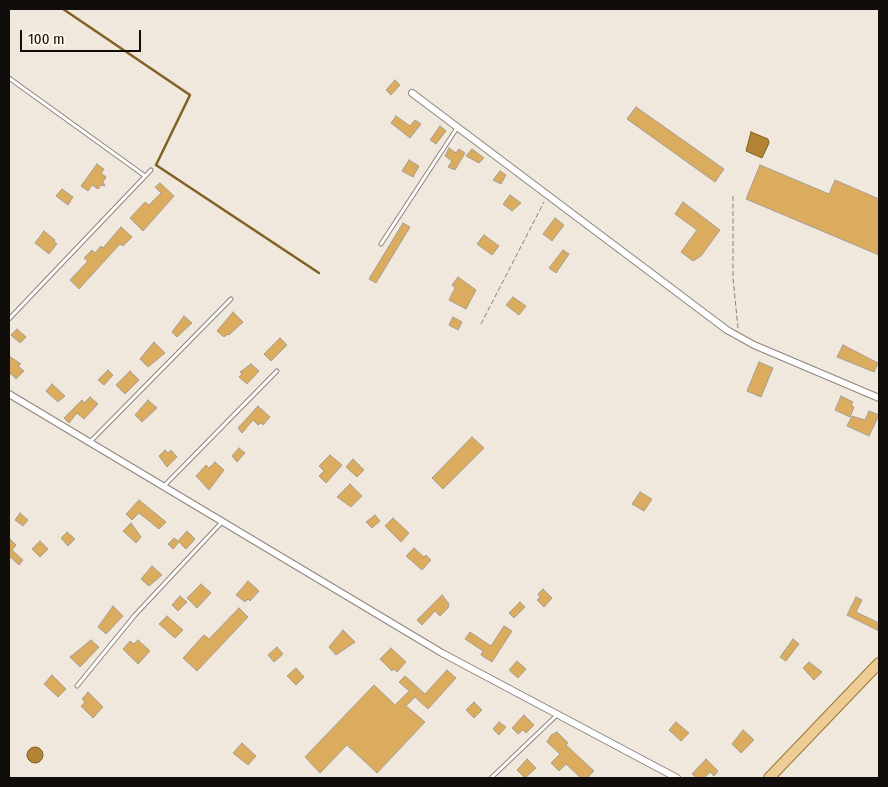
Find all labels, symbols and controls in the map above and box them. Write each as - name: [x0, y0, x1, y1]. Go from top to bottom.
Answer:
- scale bar: [22, 20, 144, 52]
- text: 100 m: [28, 30, 65, 48]

